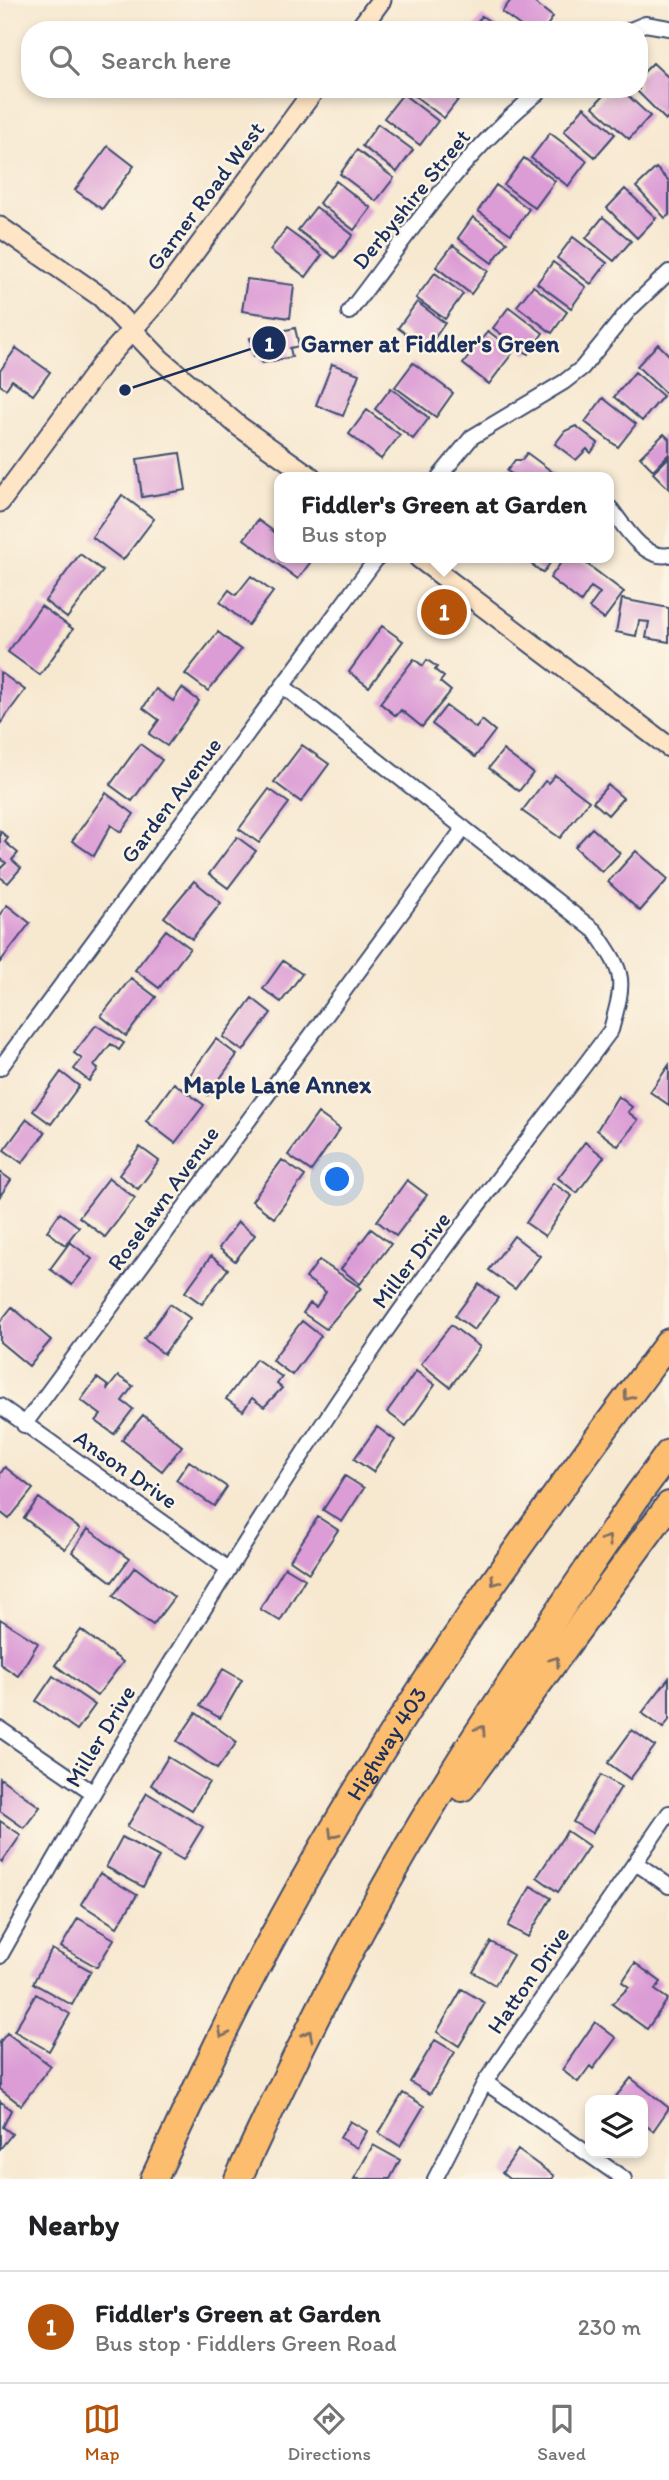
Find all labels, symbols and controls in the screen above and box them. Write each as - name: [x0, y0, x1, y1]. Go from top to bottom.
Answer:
- search box: [21, 21, 648, 98]
- icon: search: [45, 41, 83, 79]
- text: Search here: [101, 44, 231, 76]
- street label: Garner Road West: [140, 116, 270, 276]
- street label: Derbyshire Street: [346, 123, 476, 275]
- callout: Garner at Fiddler's Green: [252, 321, 574, 366]
- text: Garner at Fiddler's Green: [301, 329, 560, 358]
- text: 1: [264, 331, 274, 356]
- popup: [274, 472, 614, 563]
- text: Fiddler's Green at Garden: [301, 488, 587, 520]
- text: Bus stop: [301, 520, 387, 548]
- pin: 1: [421, 586, 467, 638]
- street label: Garden Avenue: [115, 731, 227, 869]
- district label: Maple Lane Annex: [183, 1070, 372, 1100]
- street label: Roselawn Avenue: [101, 1120, 225, 1276]
- your location: [320, 1162, 354, 1196]
- street label: Miller Drive: [366, 1206, 456, 1314]
- one-way arrow: [624, 1389, 636, 1401]
- street label: Anson Drive: [69, 1423, 183, 1515]
- one-way arrow: [599, 1535, 612, 1548]
- one-way arrow: [491, 1573, 503, 1586]
- one-way arrow: [547, 1656, 559, 1669]
- street label: Miller Drive: [59, 1680, 141, 1792]
- street label: Highway 403: [340, 1681, 433, 1805]
- one-way arrow: [473, 1725, 485, 1738]
- one-way arrow: [328, 1827, 341, 1840]
- street label: Hatton Drive: [481, 1921, 575, 2039]
- one-way arrow: [217, 2026, 231, 2038]
- one-way arrow: [299, 2030, 313, 2042]
- map controls: [585, 2095, 648, 2158]
- button: layers: [585, 2095, 648, 2158]
- text: Nearby: [28, 2206, 119, 2243]
- text: Fiddler's Green at Garden: [95, 2297, 381, 2329]
- text: 1: [46, 2313, 56, 2341]
- text: 230 m: [578, 2313, 641, 2341]
- text: Bus stop · Fiddlers Green Road: [95, 2329, 397, 2357]
- tab: Map: [83, 2400, 121, 2465]
- tab: Directions: [287, 2400, 371, 2465]
- tab: Saved: [537, 2400, 586, 2465]

